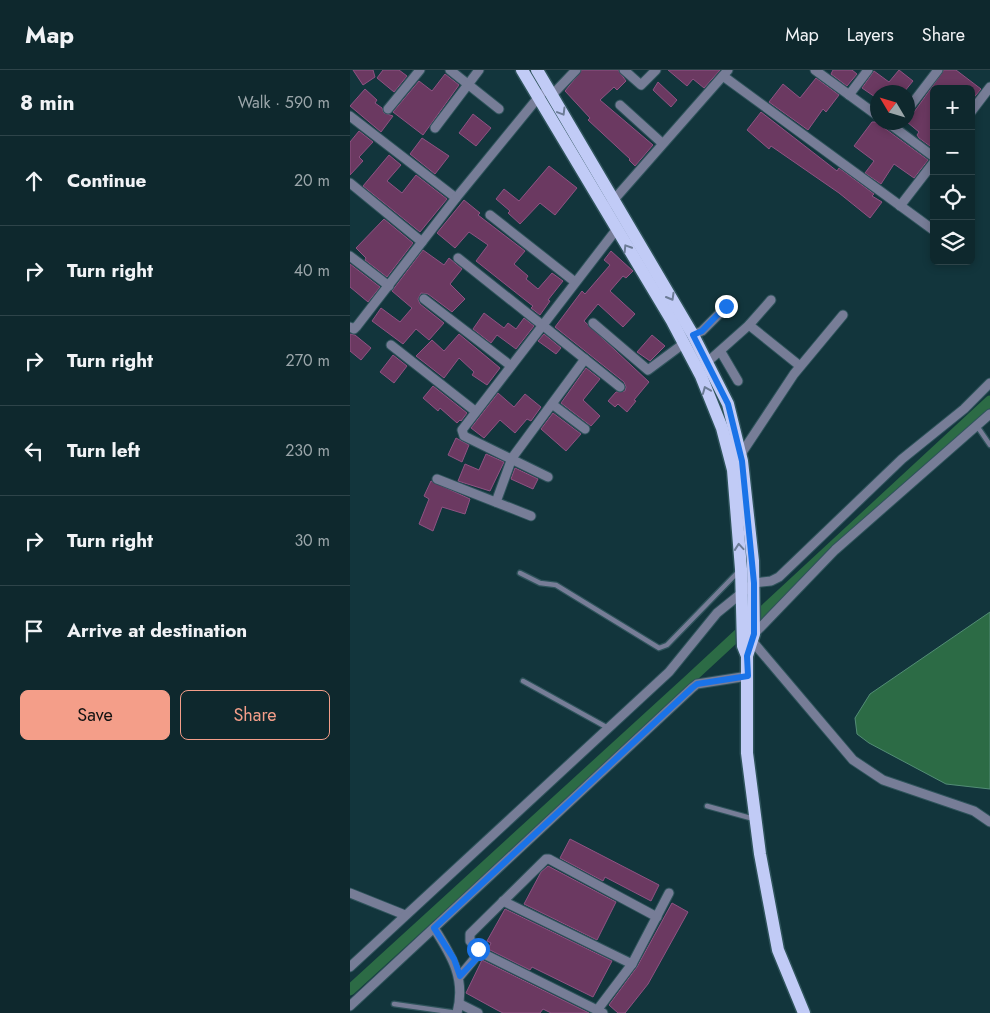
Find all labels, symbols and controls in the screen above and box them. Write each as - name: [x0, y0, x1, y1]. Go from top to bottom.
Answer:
- text: Map: [25, 17, 74, 52]
- text: Map: [785, 22, 819, 48]
- text: Layers: [847, 22, 894, 48]
- text: Share: [922, 22, 965, 48]
- north arrow: [870, 85, 915, 130]
- map controls: [930, 85, 975, 265]
- button: +: [930, 85, 975, 130]
- text: 8 min: [20, 88, 75, 118]
- text: Walk · 590 m: [238, 91, 330, 114]
- one-way arrow: [556, 106, 566, 115]
- button: −: [930, 130, 975, 175]
- icon: ahead: [20, 167, 48, 195]
- text: Continue: [67, 167, 146, 194]
- text: 20 m: [294, 169, 330, 192]
- button: locate: [930, 175, 975, 220]
- button: layers: [930, 220, 975, 265]
- one-way arrow: [623, 245, 633, 254]
- icon: right: [20, 257, 48, 285]
- text: Turn right: [67, 257, 153, 284]
- text: 40 m: [294, 259, 330, 282]
- one-way arrow: [665, 292, 675, 301]
- route end: [715, 295, 738, 318]
- icon: right: [20, 347, 48, 375]
- text: Turn right: [67, 347, 153, 374]
- text: 270 m: [286, 349, 330, 372]
- one-way arrow: [702, 386, 712, 394]
- icon: left: [20, 437, 48, 465]
- text: Turn left: [67, 437, 140, 464]
- text: 230 m: [285, 439, 330, 462]
- icon: right: [20, 527, 48, 555]
- text: Turn right: [67, 527, 153, 554]
- text: 30 m: [294, 529, 330, 552]
- one-way arrow: [734, 543, 745, 551]
- icon: arrive: [20, 617, 48, 645]
- text: Arrive at destination: [67, 617, 247, 644]
- button: Save: [20, 690, 170, 740]
- button: Share: [180, 690, 330, 740]
- route start: [467, 938, 490, 961]

